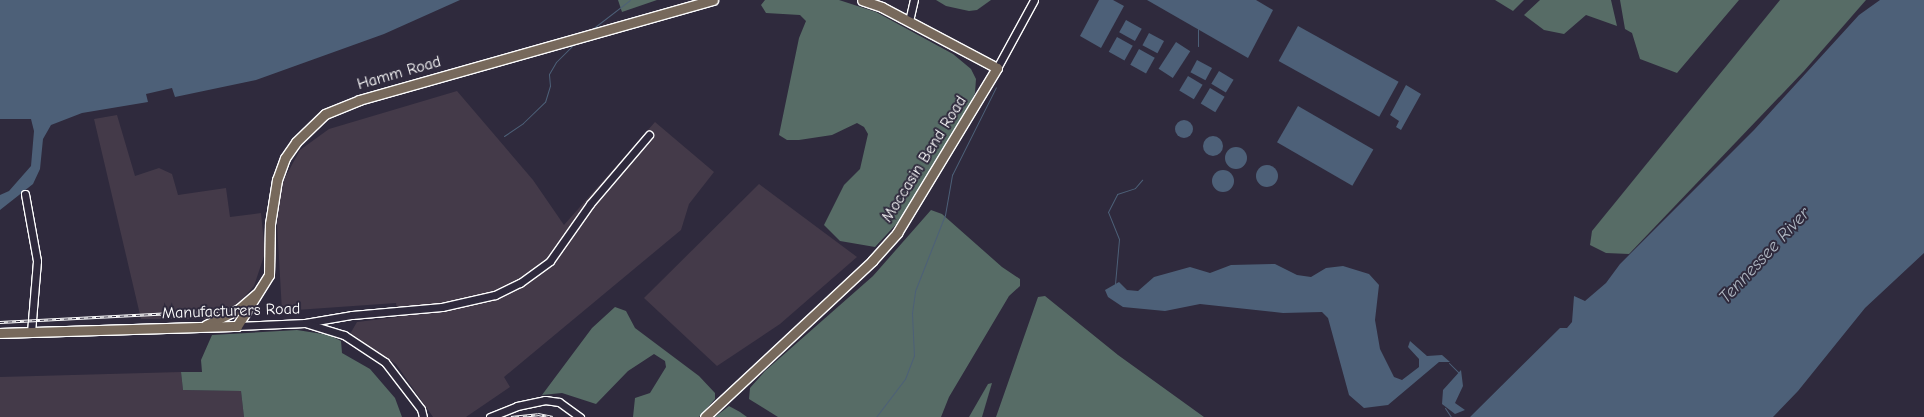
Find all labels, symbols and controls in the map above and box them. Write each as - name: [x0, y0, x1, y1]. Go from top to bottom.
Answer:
- street label: Hamm Road: [355, 52, 443, 94]
- street label: Moccasin Bend Road: [877, 92, 971, 226]
- water label: Tennessee River: [1715, 203, 1815, 309]
- street label: Manufacturers Road: [161, 299, 301, 323]

